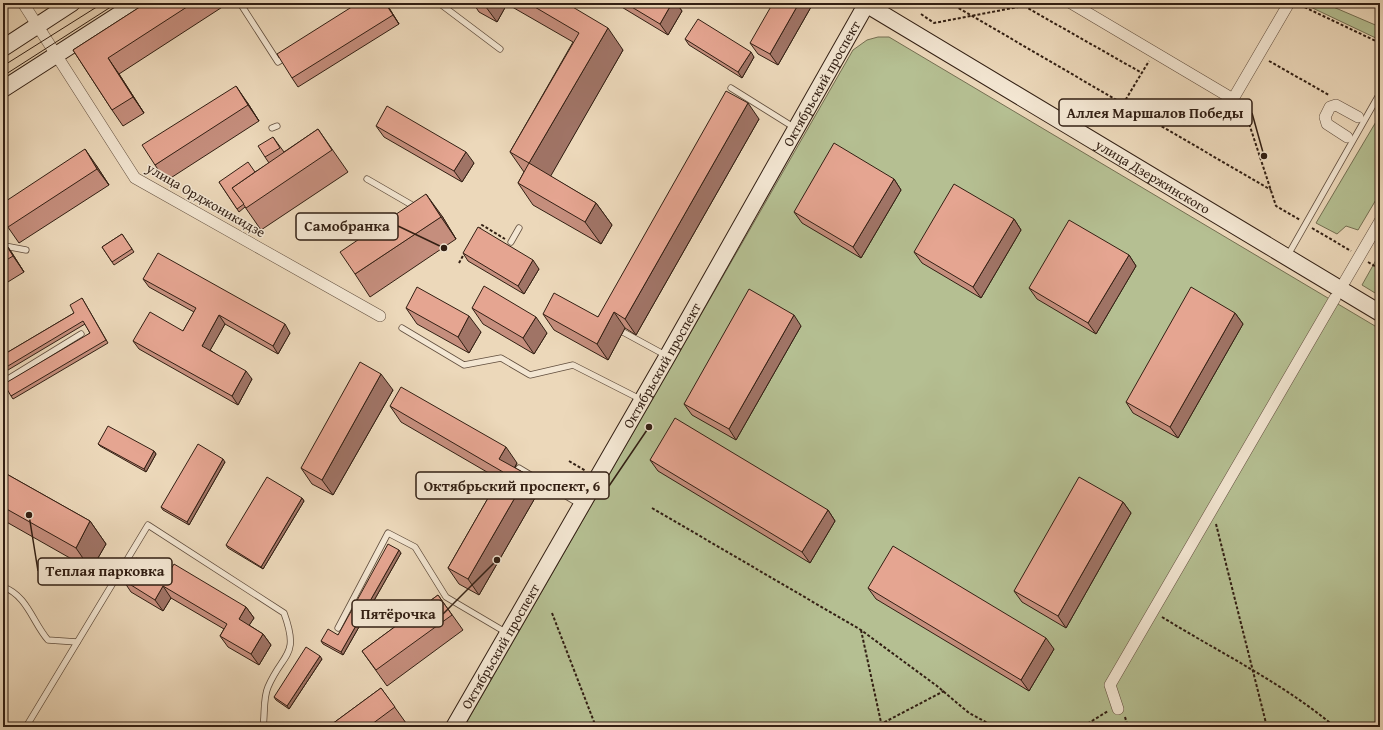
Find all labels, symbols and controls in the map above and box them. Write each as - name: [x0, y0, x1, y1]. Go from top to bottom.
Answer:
- street label: Октябрьский проспект: [778, 17, 865, 150]
- callout: Аллея Маршалов Победы: [1059, 99, 1252, 126]
- text: Аллея Маршалов Победы: [1067, 102, 1244, 123]
- street label: улица Дзержинского: [1091, 134, 1214, 219]
- street label: улица Орджоникидзе: [142, 157, 270, 242]
- callout: Самобранка: [296, 213, 398, 240]
- text: Самобранка: [304, 215, 390, 236]
- street label: Октябрьский проспект: [618, 299, 706, 432]
- callout: Октябрьский проспект, 6: [416, 472, 609, 499]
- text: Октябрьский проспект, 6: [424, 475, 601, 496]
- callout: Теплая парковка: [38, 558, 172, 585]
- text: Теплая парковка: [46, 560, 165, 581]
- street label: Октябрьский проспект: [456, 580, 545, 713]
- callout: Пятёрочка: [352, 600, 443, 627]
- text: Пятёрочка: [360, 603, 436, 624]

